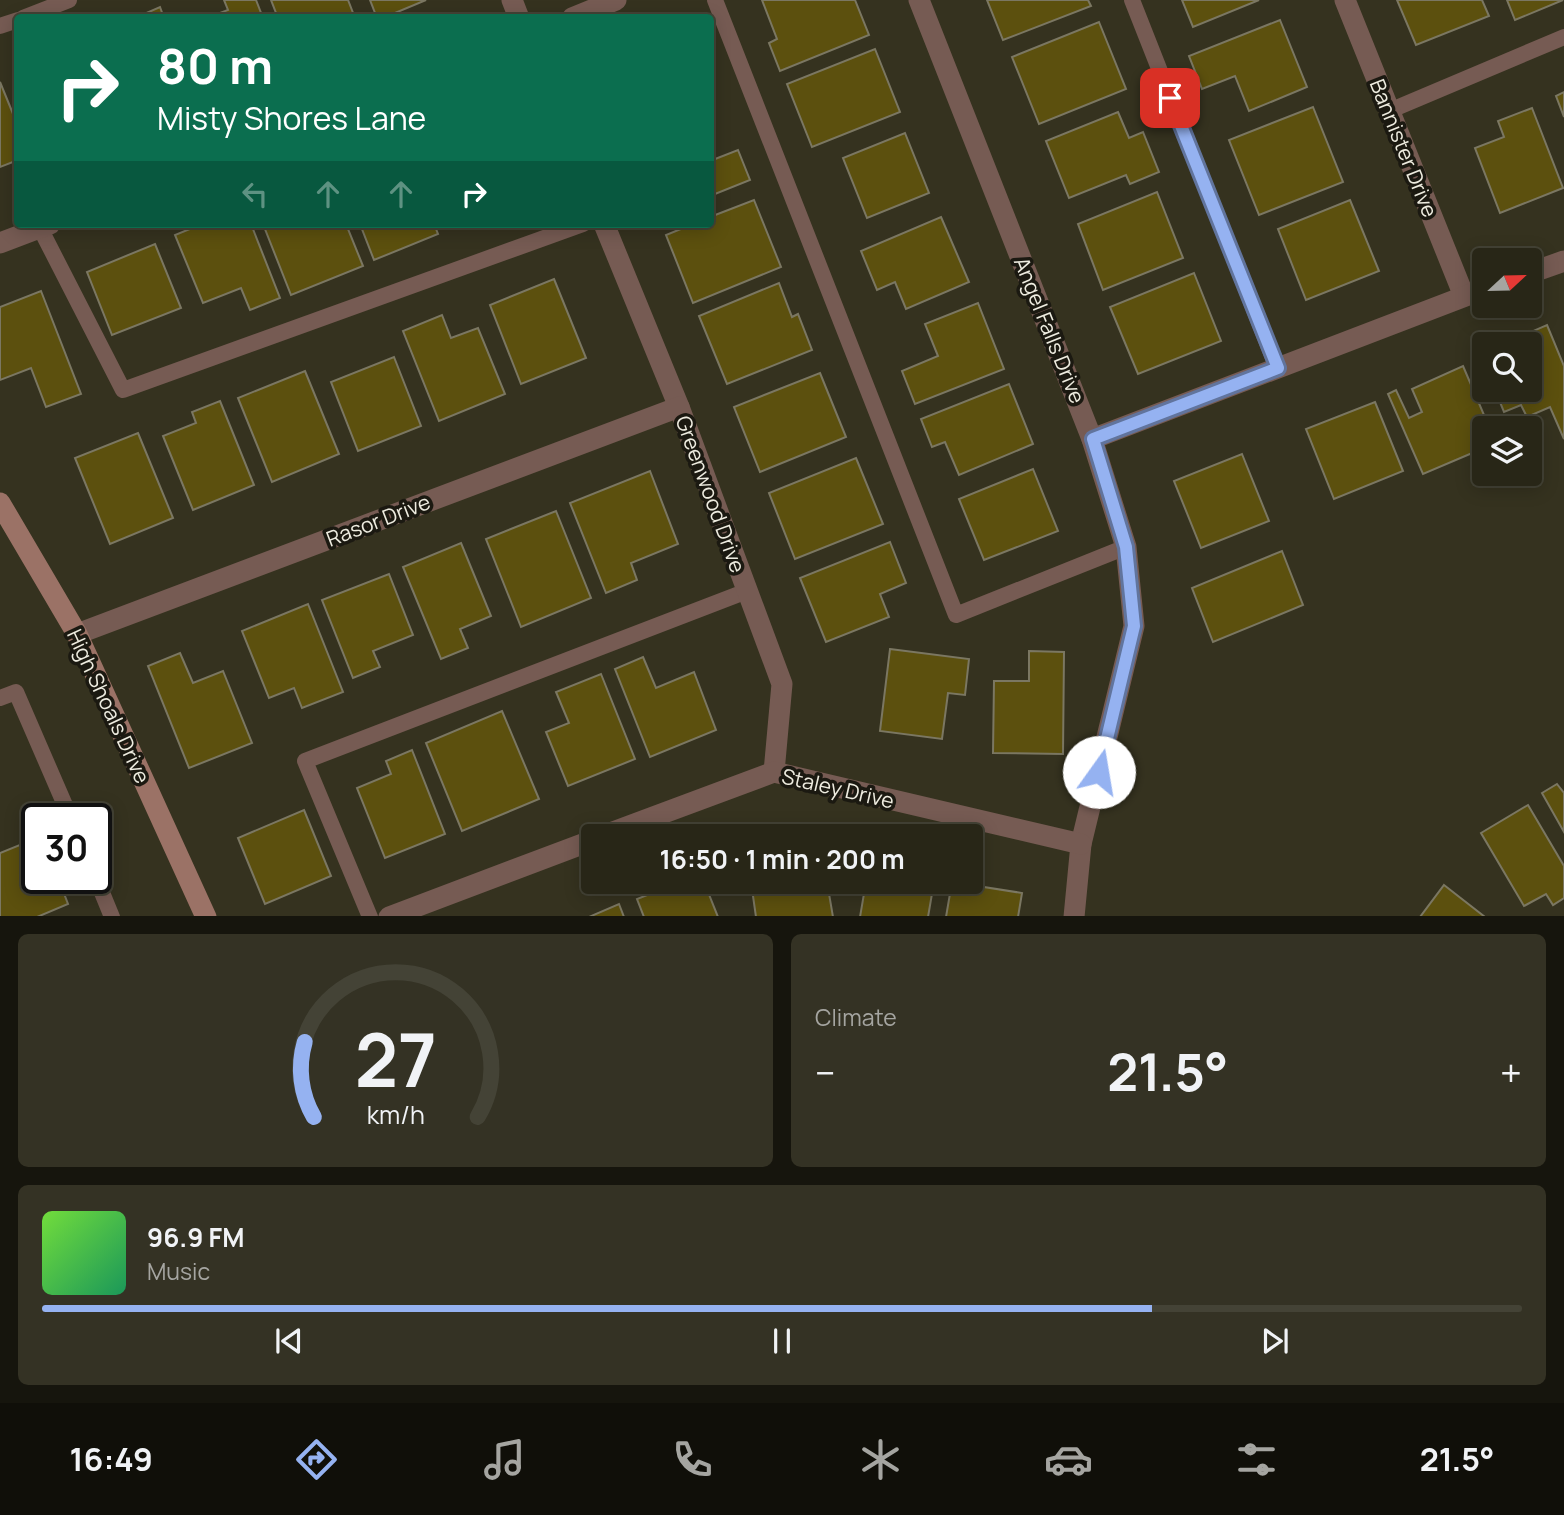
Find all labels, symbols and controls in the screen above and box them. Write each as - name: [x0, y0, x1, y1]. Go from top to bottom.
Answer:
- text: 80 m: [157, 32, 273, 99]
- icon: right: [42, 42, 133, 133]
- pin: [1140, 68, 1200, 128]
- street label: Bannister Drive: [1364, 75, 1444, 221]
- icon: arrive: [1151, 79, 1189, 117]
- text: Misty Shores Lane: [157, 96, 426, 140]
- icon: left: [236, 175, 274, 213]
- icon: ahead: [309, 175, 347, 213]
- icon: ahead: [382, 175, 420, 213]
- icon: right: [455, 175, 493, 213]
- north arrow: [1472, 248, 1542, 318]
- map controls: [1472, 248, 1542, 486]
- street label: Angel Falls Drive: [1008, 253, 1092, 407]
- button: search: [1472, 332, 1542, 402]
- street label: Greenwood Drive: [670, 412, 752, 576]
- button: layers: [1472, 416, 1542, 486]
- street label: Rasor Drive: [322, 487, 434, 553]
- street label: High Shoals Drive: [61, 624, 157, 788]
- position arrow: [1062, 735, 1136, 809]
- street label: Staley Drive: [779, 761, 897, 815]
- speed limit sign: 30: [21, 803, 112, 894]
- text: 16:50 · 1 min · 200 m: [659, 841, 905, 877]
- text: Climate: [815, 1001, 897, 1033]
- text: 27: [354, 1009, 437, 1109]
- text: 21.5°: [1107, 1036, 1228, 1107]
- text: −: [815, 1046, 836, 1098]
- text: +: [1500, 1046, 1522, 1098]
- text: km/h: [366, 1096, 425, 1131]
- text: 96.9 FM: [147, 1219, 244, 1255]
- text: Music: [147, 1255, 210, 1287]
- icon: previous: [270, 1322, 308, 1360]
- icon: pause: [763, 1322, 801, 1360]
- icon: next: [1256, 1322, 1294, 1360]
- icon: directions: [292, 1435, 341, 1484]
- icon: music: [480, 1435, 529, 1484]
- icon: phone: [668, 1435, 717, 1484]
- icon: climate: [856, 1435, 905, 1484]
- icon: car: [1044, 1435, 1093, 1484]
- icon: filters: [1232, 1435, 1281, 1484]
- text: 16:49: [69, 1437, 153, 1481]
- text: 21.5°: [1420, 1437, 1494, 1481]

